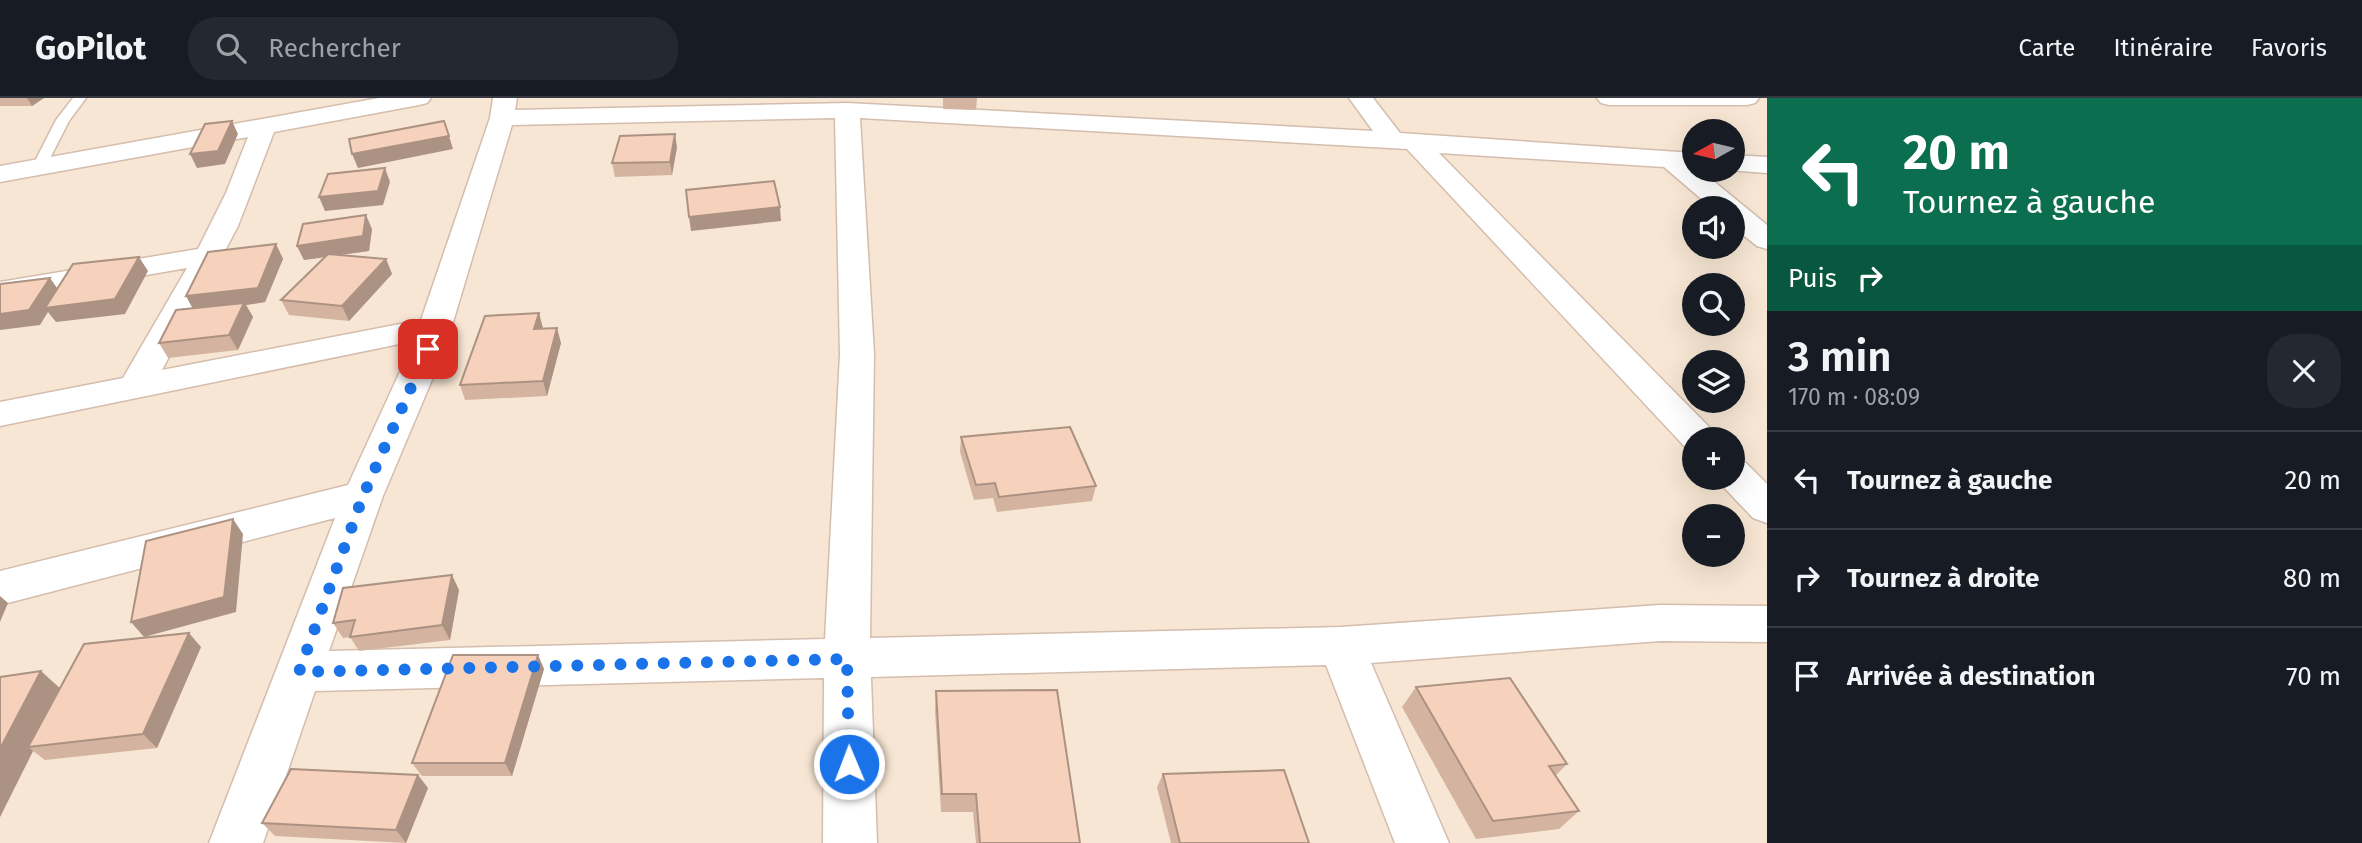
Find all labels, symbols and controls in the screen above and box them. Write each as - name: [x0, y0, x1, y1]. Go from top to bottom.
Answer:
- search box: [188, 17, 678, 80]
- text: GoPilot: [35, 28, 146, 68]
- icon: search: [212, 29, 250, 67]
- text: Rechercher: [268, 33, 401, 64]
- text: Carte: [2019, 34, 2075, 62]
- text: Itinéraire: [2113, 34, 2213, 62]
- text: Favoris: [2251, 34, 2327, 62]
- north arrow: [1682, 119, 1745, 182]
- map controls: [1682, 119, 1745, 567]
- text: 20 m: [1903, 123, 2010, 182]
- icon: left: [1788, 126, 1879, 217]
- text: Tournez à gauche: [1903, 183, 2155, 221]
- button: sound: [1682, 196, 1745, 259]
- icon: right: [1851, 259, 1889, 297]
- text: Puis: [1788, 263, 1837, 294]
- button: search: [1682, 273, 1745, 336]
- pin: [398, 319, 458, 379]
- icon: arrive: [409, 330, 447, 368]
- text: 3 min: [1788, 332, 1892, 382]
- button: close: [2267, 334, 2341, 408]
- button: layers: [1682, 350, 1745, 413]
- text: 170 m · 08:09: [1788, 383, 1920, 411]
- button: +: [1682, 427, 1745, 490]
- icon: left: [1788, 461, 1826, 499]
- text: Tournez à gauche: [1847, 465, 2052, 496]
- text: 20 m: [2284, 465, 2341, 496]
- button: −: [1682, 504, 1745, 567]
- icon: right: [1788, 559, 1826, 597]
- text: Tournez à droite: [1847, 563, 2039, 594]
- text: 80 m: [2283, 563, 2341, 594]
- icon: arrive: [1788, 657, 1826, 695]
- text: Arrivée à destination: [1847, 661, 2096, 692]
- text: 70 m: [2286, 661, 2341, 692]
- position arrow: [812, 727, 886, 801]

